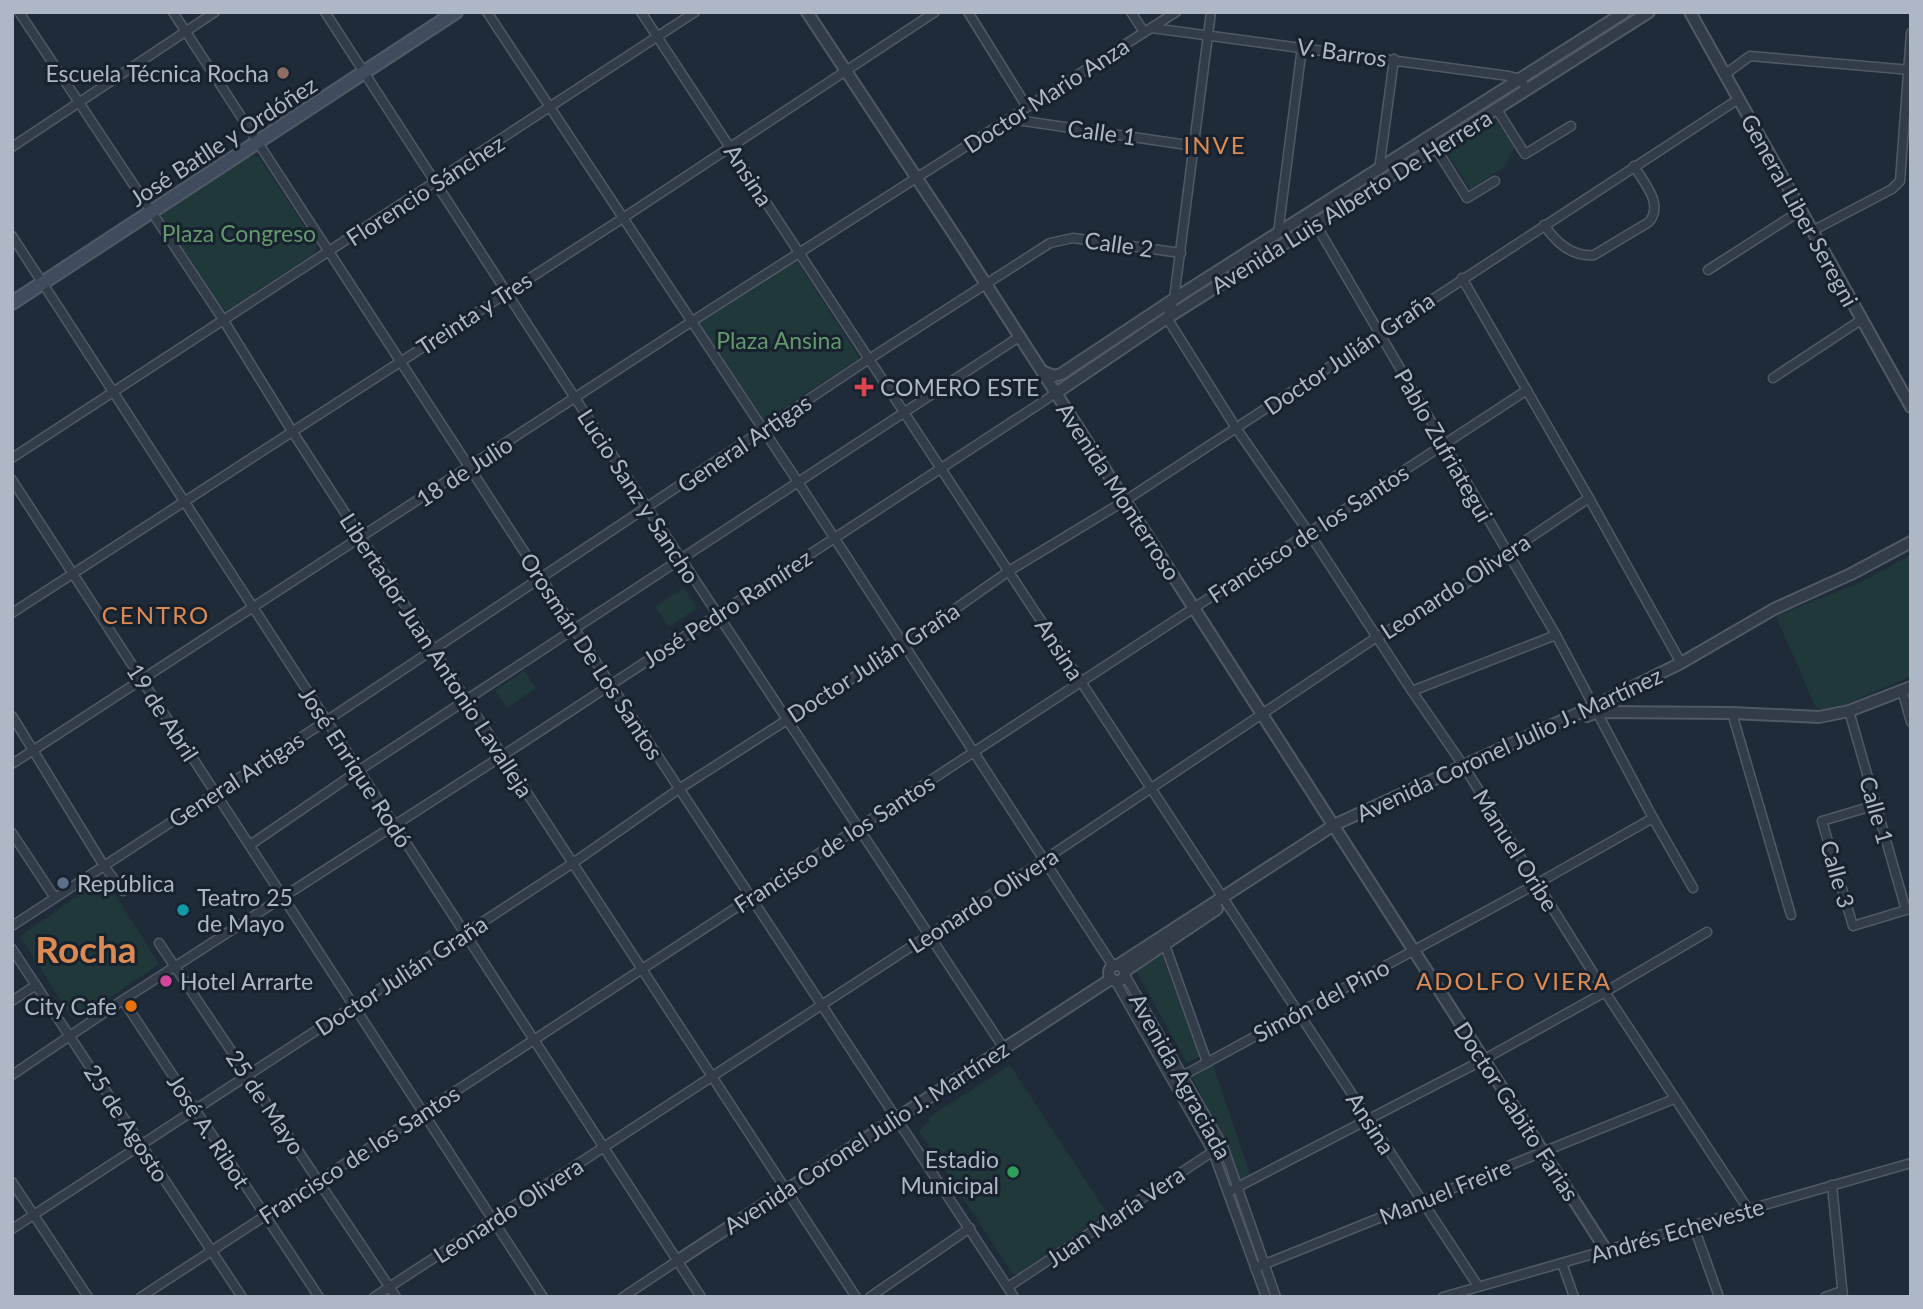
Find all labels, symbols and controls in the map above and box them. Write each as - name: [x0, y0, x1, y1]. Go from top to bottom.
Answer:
- street label: Doctor Mario Anza: [958, 31, 1134, 159]
- street label: V. Barros: [1295, 32, 1389, 72]
- place label: Escuela Técnica Rocha: [45, 59, 269, 87]
- marker: Escuela Técnica Rocha: [275, 65, 291, 81]
- street label: José Batlle y Ordóñez: [124, 70, 322, 212]
- street label: Avenida Luis Alberto De Herrera: [1205, 103, 1497, 299]
- street label: General Liber Seregni: [1735, 109, 1865, 311]
- street label: Calle 1: [1066, 113, 1138, 151]
- street label: Florencio Sánchez: [341, 129, 509, 251]
- district label: INVE: [1183, 130, 1247, 159]
- street label: Ansina: [719, 139, 779, 211]
- park label: Plaza Congreso: [162, 219, 316, 247]
- street label: Calle 2: [1083, 225, 1155, 263]
- street label: Treinta y Tres: [411, 265, 537, 361]
- street label: Doctor Julián Graña: [1258, 286, 1440, 420]
- park label: Plaza Ansina: [716, 326, 842, 354]
- street label: Pablo Zufriategui: [1389, 363, 1499, 527]
- place label: COMERO ESTE: [880, 373, 1039, 401]
- marker: COMERO ESTE: [854, 377, 874, 397]
- street label: General Artigas: [672, 388, 816, 498]
- street label: Avenida Monterroso: [1051, 397, 1187, 585]
- street label: Lucio Sanz y Sancho: [572, 404, 706, 588]
- street label: 18 de Julio: [411, 430, 517, 512]
- street label: Francisco de los Santos: [1202, 458, 1414, 608]
- street label: Libertador Juan Antonio Lavalleja: [334, 507, 540, 803]
- street label: Leonardo Olivera: [1375, 527, 1535, 645]
- street label: José Pedro Ramírez: [637, 543, 817, 673]
- street label: Orosmán De Los Santos: [515, 547, 669, 765]
- street label: Doctor Julián Graña: [782, 596, 964, 728]
- district label: CENTRO: [102, 600, 210, 629]
- street label: Ansina: [1030, 613, 1090, 685]
- street label: 19 de Abril: [121, 658, 205, 766]
- street label: Avenida Coronel Julio J. Martínez: [1352, 661, 1666, 827]
- street label: José Enrique Rodó: [294, 681, 418, 853]
- street label: General Artigas: [163, 725, 309, 833]
- street label: Francisco de los Santos: [728, 768, 940, 918]
- street label: Calle 1: [1854, 773, 1900, 847]
- street label: Manuel Oribe: [1467, 784, 1565, 916]
- street label: Calle 3: [1815, 837, 1861, 911]
- street label: Leonardo Olivera: [903, 841, 1063, 959]
- place label: República: [77, 869, 175, 897]
- marker: República: [55, 875, 71, 891]
- place label: Teatro 25 de Mayo: [197, 883, 293, 937]
- marker: Teatro 25 de Mayo: [175, 902, 191, 918]
- street label: Doctor Julián Graña: [310, 909, 492, 1041]
- district label: Rocha: [35, 926, 137, 971]
- street label: Simón del Pino: [1248, 952, 1394, 1048]
- district label: ADOLFO VIERA: [1416, 966, 1612, 995]
- place label: Hotel Arrarte: [180, 967, 313, 995]
- marker: Hotel Arrarte: [158, 973, 174, 989]
- street label: Avenida Agraciada: [1124, 988, 1238, 1164]
- place label: City Cafe: [24, 992, 117, 1020]
- marker: City Cafe: [123, 998, 139, 1014]
- street label: Doctor Gabito Farias: [1449, 1016, 1585, 1206]
- street label: Avenida Coronel Julio J. Martínez: [718, 1034, 1014, 1240]
- street label: 25 de Mayo: [221, 1044, 311, 1160]
- street label: 25 de Agosto: [79, 1059, 175, 1187]
- street label: José A. Ribot: [162, 1069, 257, 1194]
- street label: Francisco de los Santos: [253, 1079, 465, 1229]
- street label: Ansina: [1341, 1087, 1401, 1159]
- place label: Estadio Municipal: [900, 1145, 999, 1199]
- street label: Leonardo Olivera: [428, 1151, 588, 1269]
- street label: Manuel Freire: [1375, 1152, 1515, 1230]
- street label: Juan María Vera: [1041, 1159, 1189, 1273]
- marker: Estadio Municipal: [1005, 1164, 1021, 1180]
- street label: Andrés Echeveste: [1587, 1192, 1767, 1268]

